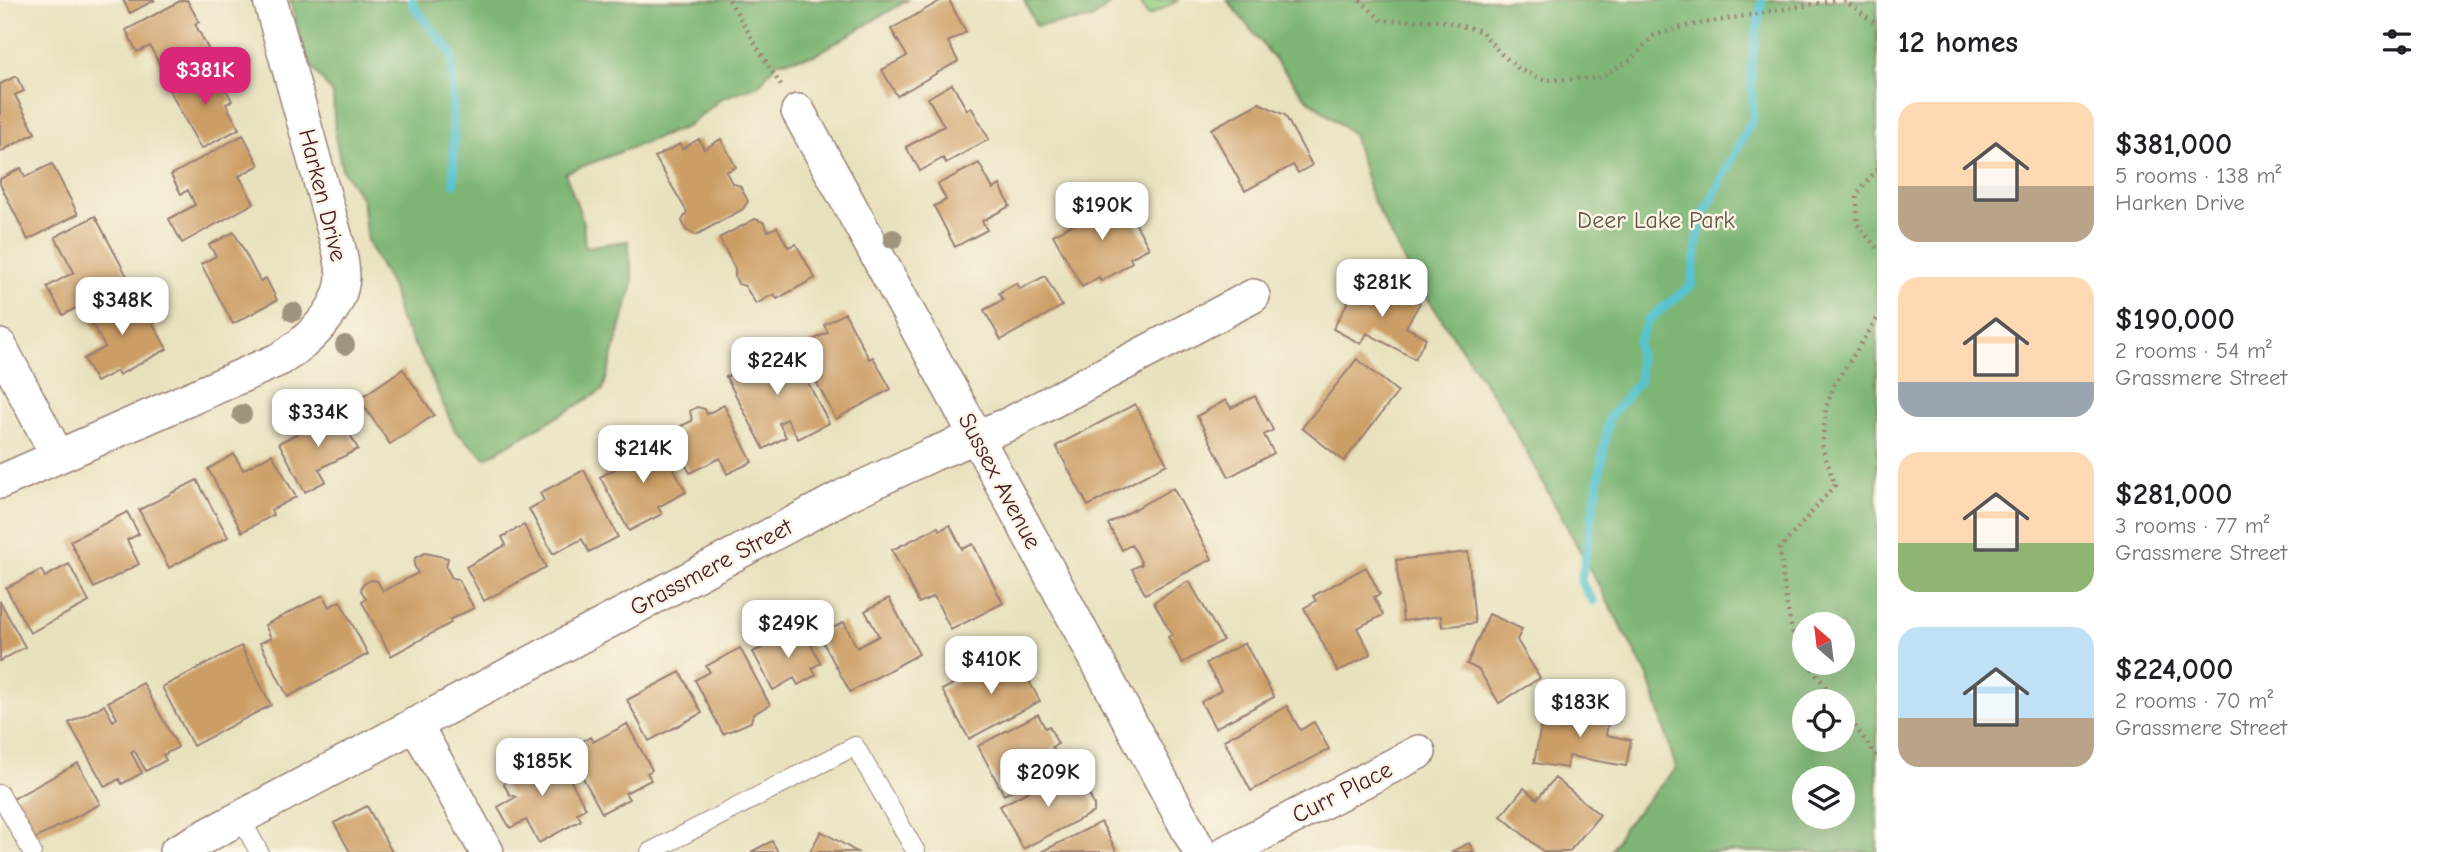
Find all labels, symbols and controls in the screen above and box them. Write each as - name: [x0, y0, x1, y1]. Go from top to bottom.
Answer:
- icon: filters: [2378, 23, 2416, 61]
- text: 12 homes: [1898, 25, 2018, 60]
- pin: $381K: [156, 48, 254, 107]
- text: $381K: [176, 56, 234, 83]
- street label: Harken Drive: [293, 126, 353, 264]
- text: $381,000: [2115, 127, 2232, 162]
- icon: home: [1954, 130, 2038, 214]
- text: 5 rooms · 138 m²: [2115, 162, 2281, 189]
- pin: $190K: [1053, 182, 1151, 242]
- text: Harken Drive: [2115, 189, 2245, 216]
- text: $190K: [1071, 191, 1133, 218]
- park label: Deer Lake Park: [1577, 206, 1735, 234]
- pin: $281K: [1333, 260, 1431, 319]
- text: $281K: [1352, 268, 1412, 295]
- pin: $348K: [73, 278, 171, 337]
- text: $348K: [92, 286, 152, 313]
- text: $190,000: [2115, 302, 2235, 337]
- icon: home: [1954, 305, 2038, 389]
- text: 2 rooms · 54 m²: [2115, 337, 2272, 364]
- pin: $224K: [728, 338, 826, 397]
- text: $224K: [747, 346, 807, 373]
- text: Grassmere Street: [2115, 364, 2287, 391]
- pin: $334K: [269, 390, 367, 449]
- text: $334K: [288, 398, 348, 425]
- street label: Sussex Avenue: [952, 408, 1048, 554]
- pin: $214K: [594, 426, 692, 485]
- text: $214K: [614, 434, 672, 461]
- text: $281,000: [2115, 477, 2232, 512]
- icon: home: [1954, 480, 2038, 564]
- street label: Grassmere Street: [625, 512, 798, 622]
- text: 3 rooms · 77 m²: [2115, 512, 2270, 539]
- text: Grassmere Street: [2115, 539, 2287, 566]
- pin: $249K: [739, 600, 837, 660]
- text: $249K: [758, 609, 818, 636]
- north arrow: [1792, 612, 1855, 676]
- map controls: [1792, 612, 1855, 829]
- pin: $410K: [942, 636, 1040, 696]
- text: $410K: [961, 645, 1021, 672]
- text: $224,000: [2115, 652, 2233, 687]
- icon: home: [1954, 655, 2038, 739]
- pin: $183K: [1531, 680, 1629, 739]
- text: 2 rooms · 70 m²: [2115, 687, 2273, 714]
- text: $183K: [1551, 688, 1609, 715]
- button: locate: [1792, 689, 1855, 752]
- text: Grassmere Street: [2115, 714, 2287, 741]
- pin: $185K: [493, 738, 591, 798]
- text: $185K: [512, 747, 572, 774]
- pin: $209K: [999, 750, 1097, 809]
- street label: Curr Place: [1287, 755, 1397, 829]
- text: $209K: [1016, 758, 1080, 785]
- button: layers: [1792, 766, 1855, 829]

